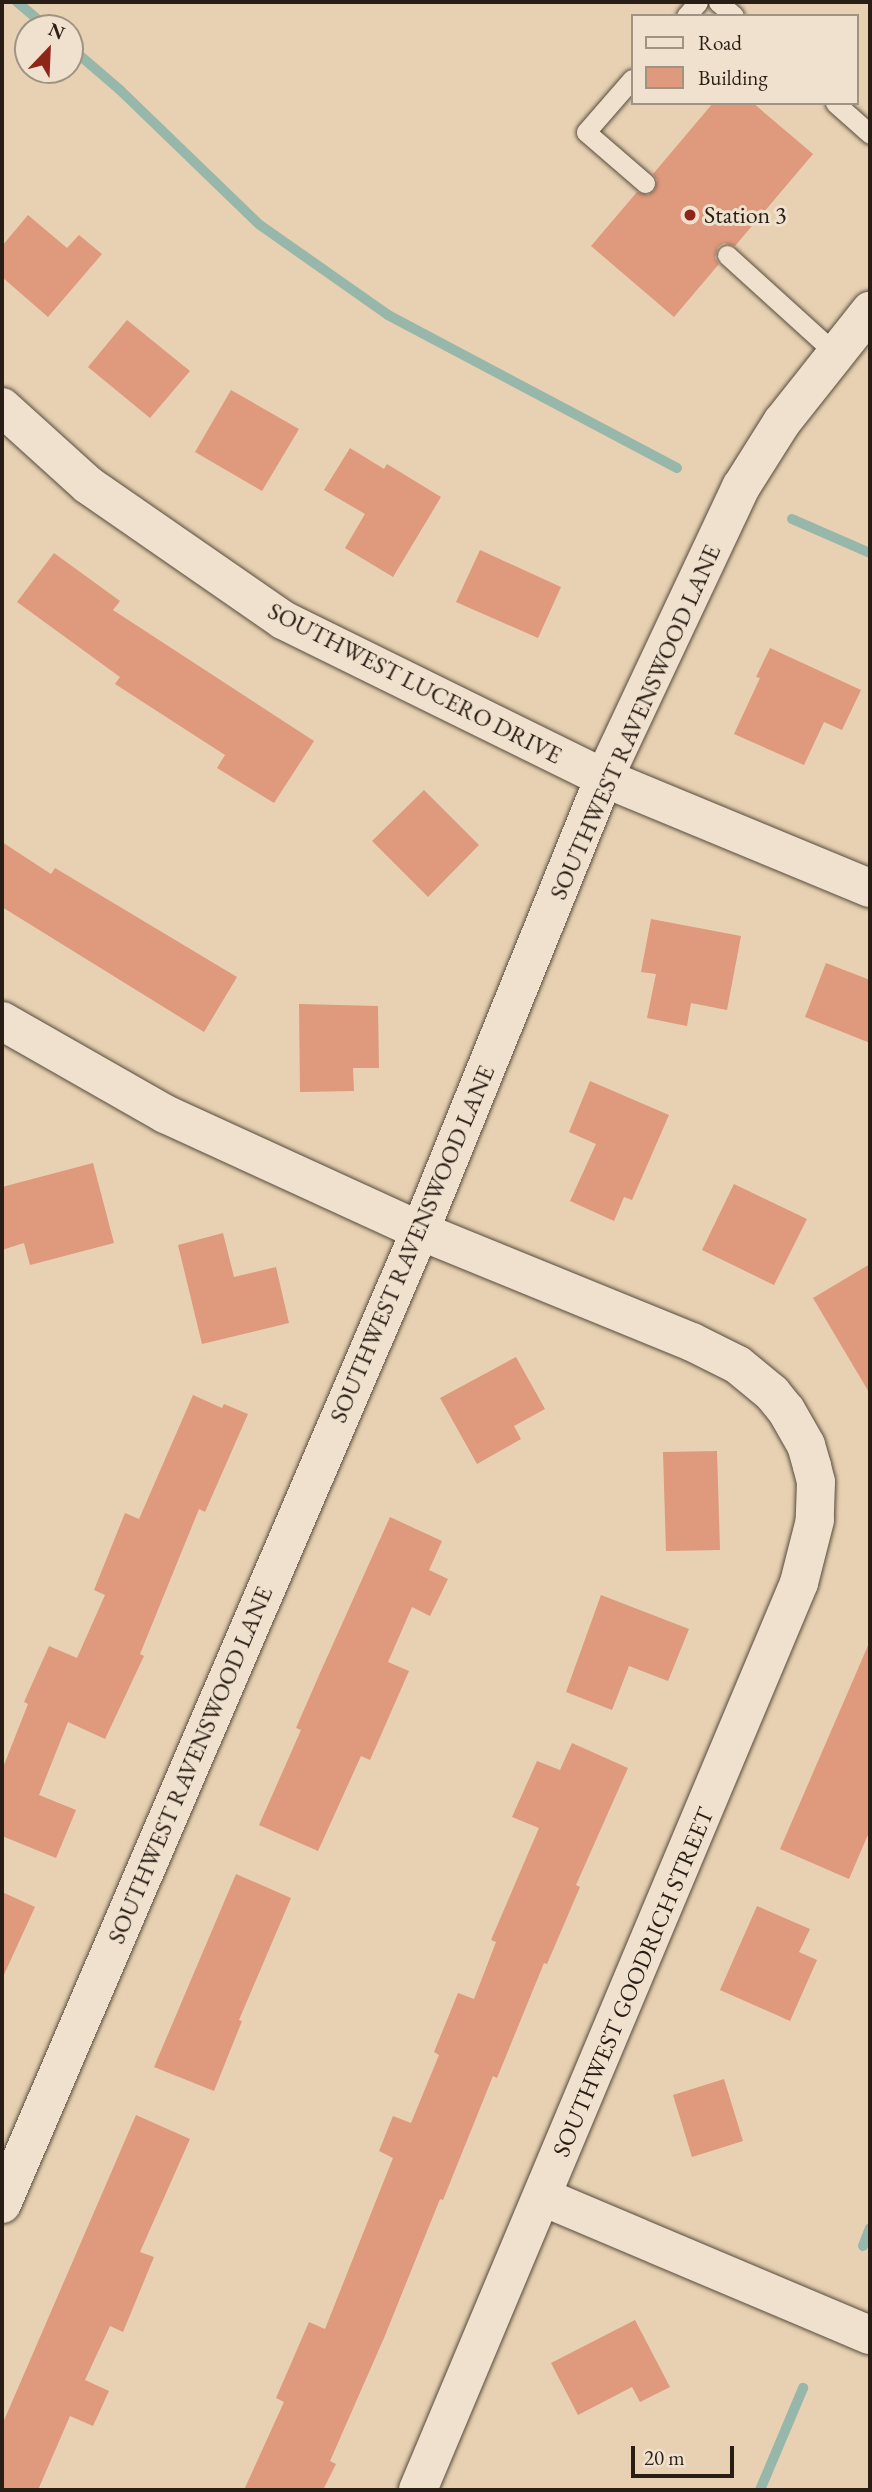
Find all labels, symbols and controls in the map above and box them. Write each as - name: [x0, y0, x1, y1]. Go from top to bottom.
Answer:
- north arrow: [14, 14, 84, 84]
- legend: [630, 14, 858, 105]
- text: N: [45, 17, 69, 46]
- text: Road: [698, 29, 742, 56]
- text: Building: [698, 64, 768, 91]
- place label: Station 3: [704, 201, 787, 229]
- marker: Station 3: [682, 207, 698, 223]
- street label: SOUTHWEST RAVENSWOOD LANE: [543, 540, 727, 904]
- street label: SOUTHWEST LUCERO DRIVE: [263, 596, 567, 770]
- street label: SOUTHWEST RAVENSWOOD LANE: [323, 1061, 501, 1427]
- street label: SOUTHWEST RAVENSWOOD LANE: [101, 1582, 279, 1948]
- street label: SOUTHWEST GOODRICH STREET: [546, 1803, 720, 2161]
- scale bar: [634, 2432, 737, 2476]
- text: 20 m: [644, 2444, 685, 2471]

